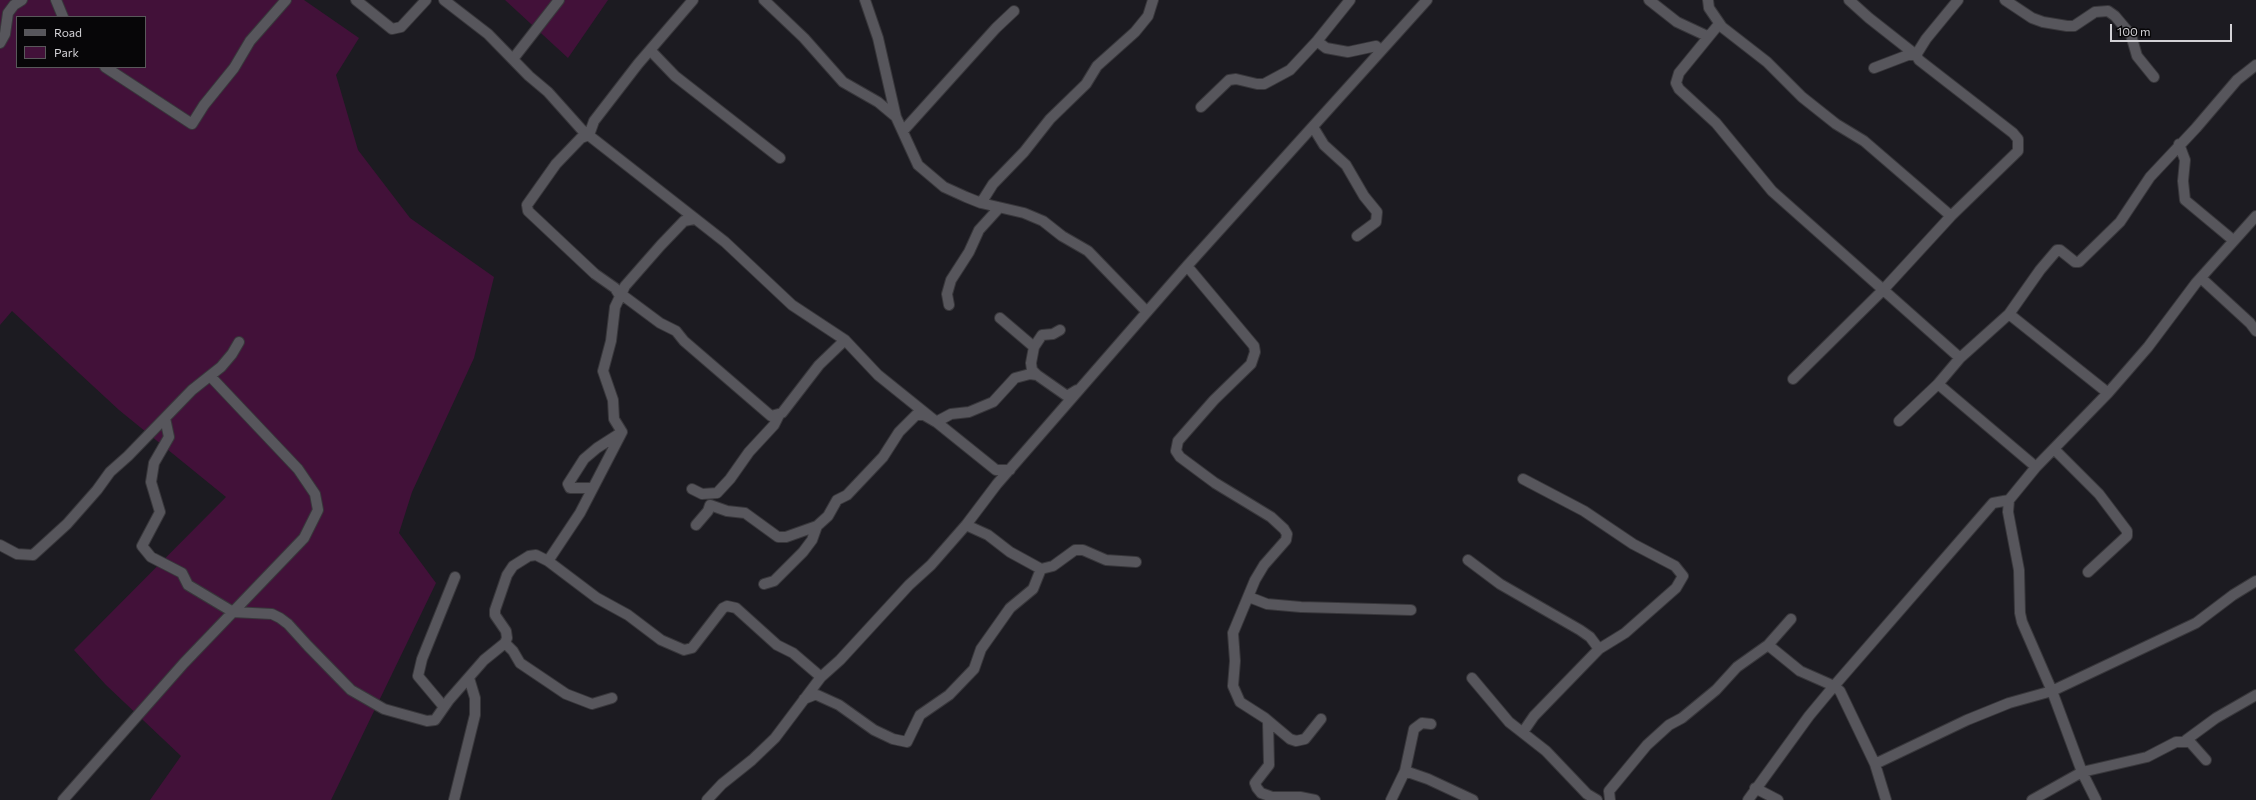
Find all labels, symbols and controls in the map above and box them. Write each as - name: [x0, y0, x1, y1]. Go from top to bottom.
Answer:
- legend: [16, 16, 146, 68]
- scale bar: [2112, 16, 2234, 42]
- text: 100 m: [2117, 24, 2151, 38]
- text: Road: [54, 25, 82, 39]
- text: Park: [54, 45, 79, 59]

